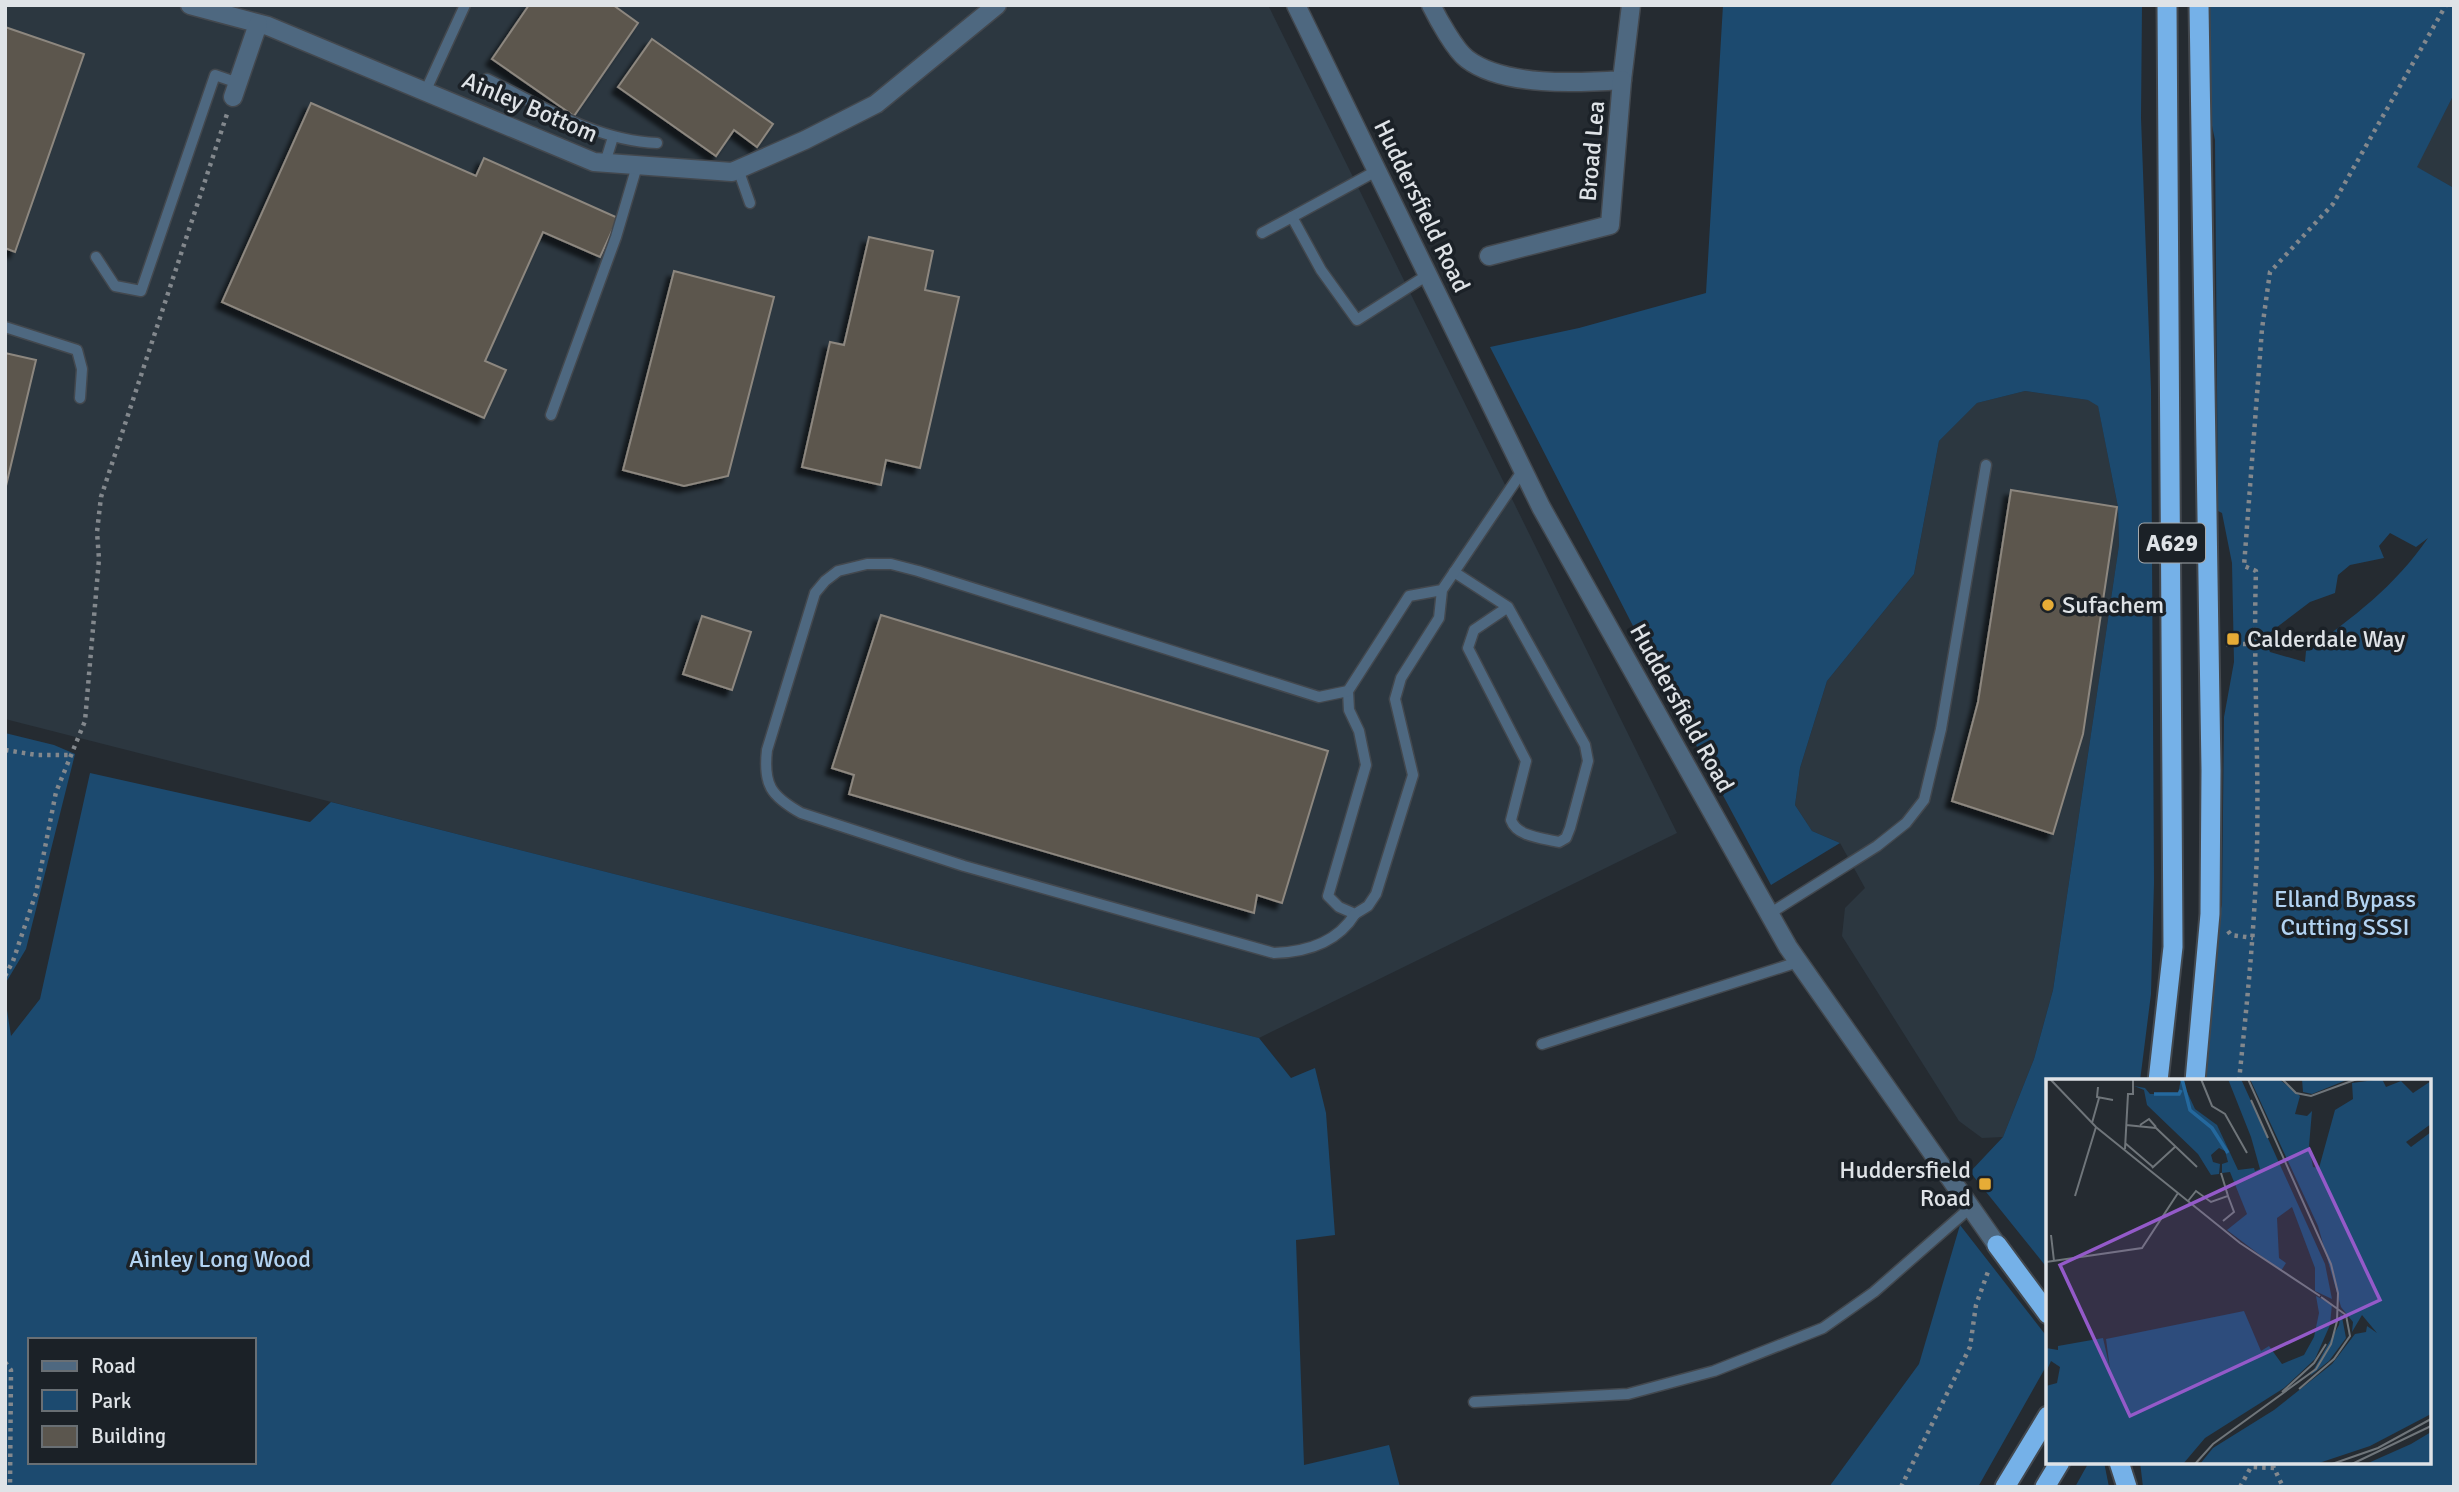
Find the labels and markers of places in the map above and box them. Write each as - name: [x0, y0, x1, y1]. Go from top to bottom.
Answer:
- place label: Sufachem: [2062, 590, 2164, 620]
- marker: Sufachem: [2040, 597, 2056, 613]
- place label: Calderdale Way: [2247, 624, 2405, 654]
- marker: Calderdale Way: [2225, 631, 2241, 647]
- place label: Huddersfield Road: [1839, 1155, 1971, 1213]
- marker: Huddersfield Road: [1977, 1176, 1993, 1192]

